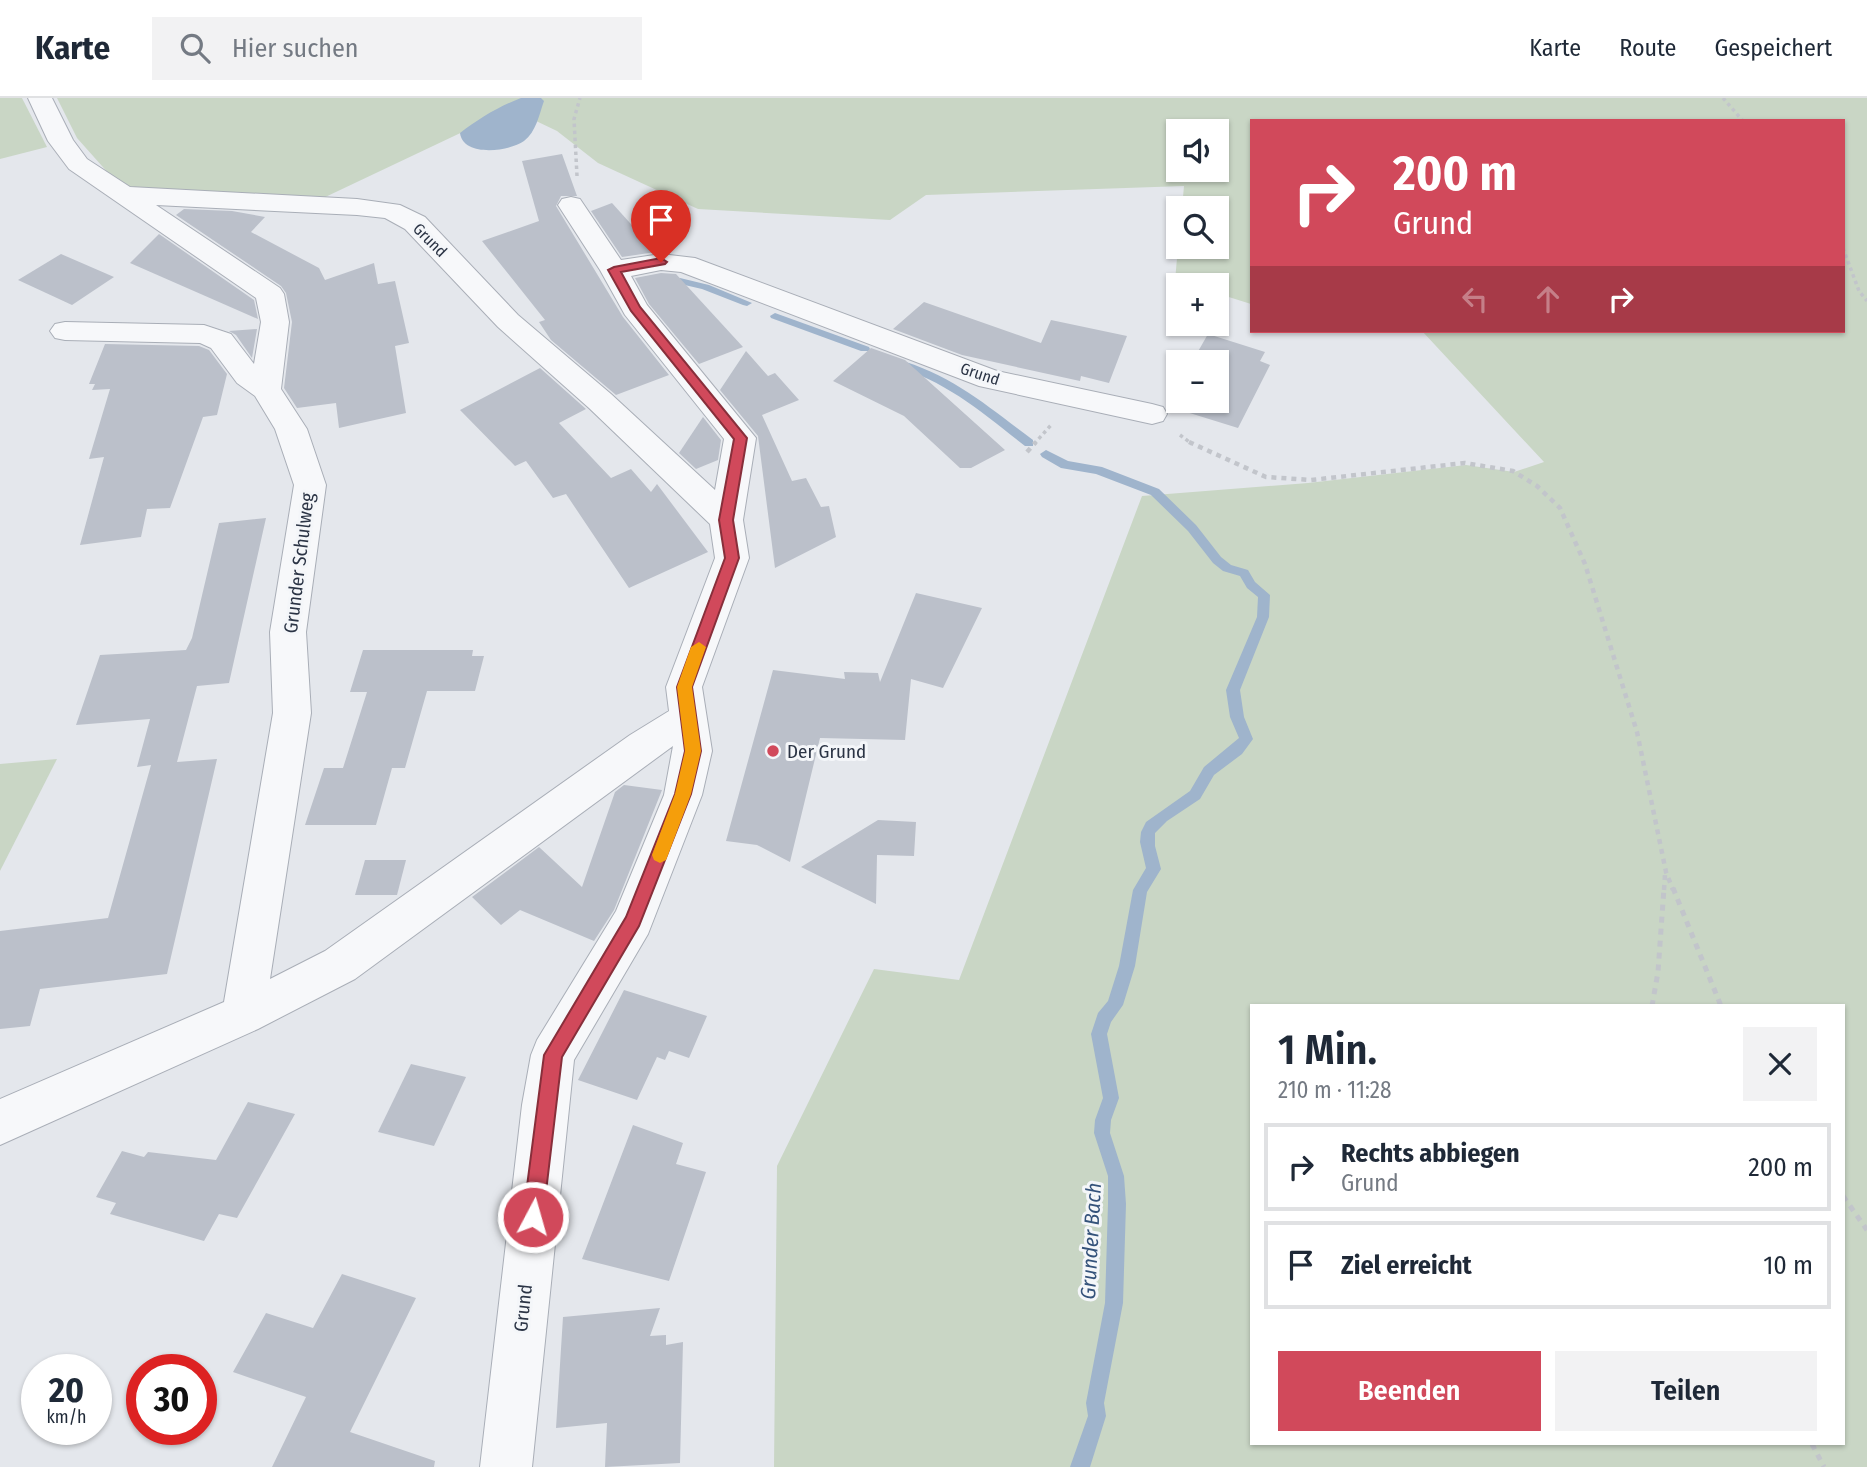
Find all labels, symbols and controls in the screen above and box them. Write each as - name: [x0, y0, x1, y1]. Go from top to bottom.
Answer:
- search box: [152, 17, 642, 80]
- text: Karte: [35, 28, 110, 68]
- icon: search: [176, 29, 214, 67]
- text: Hier suchen: [232, 33, 359, 64]
- text: Karte: [1529, 34, 1581, 62]
- text: Route: [1619, 34, 1676, 62]
- text: Gespeichert: [1714, 34, 1832, 62]
- map controls: [1166, 119, 1229, 413]
- button: sound: [1166, 119, 1229, 182]
- text: 200 m: [1393, 144, 1517, 203]
- icon: right: [1278, 147, 1369, 238]
- pin: [631, 190, 691, 262]
- button: search: [1166, 196, 1229, 259]
- icon: arrive: [642, 201, 680, 239]
- text: Grund: [1393, 204, 1473, 242]
- street label: Grund: [409, 219, 451, 261]
- button: +: [1166, 273, 1229, 336]
- icon: left: [1456, 280, 1494, 318]
- icon: ahead: [1529, 280, 1567, 318]
- icon: right: [1602, 280, 1640, 318]
- button: −: [1166, 350, 1229, 413]
- street label: Grund: [958, 359, 1002, 389]
- street label: Grunder Schulweg: [279, 491, 319, 635]
- place label: Der Grund: [787, 740, 866, 763]
- marker: Der Grund: [765, 743, 781, 759]
- text: 1 Min.: [1278, 1025, 1377, 1075]
- button: close: [1743, 1027, 1817, 1101]
- text: 210 m · 11:28: [1278, 1076, 1392, 1104]
- text: Rechts abbiegen: [1341, 1138, 1520, 1169]
- icon: right: [1282, 1148, 1320, 1186]
- text: 200 m: [1748, 1152, 1813, 1183]
- text: Grund: [1341, 1169, 1399, 1197]
- position arrow: [496, 1180, 570, 1254]
- water label: Grunder Bach: [1075, 1182, 1107, 1300]
- icon: arrive: [1282, 1246, 1320, 1284]
- text: Ziel erreicht: [1341, 1250, 1472, 1281]
- text: 10 m: [1763, 1250, 1813, 1281]
- street label: Grund: [509, 1283, 537, 1333]
- button: Beenden: [1278, 1351, 1541, 1431]
- button: Teilen: [1555, 1351, 1817, 1431]
- speed limit sign: 30: [126, 1354, 217, 1445]
- text: 20: [49, 1369, 84, 1411]
- text: km/h: [46, 1406, 87, 1428]

